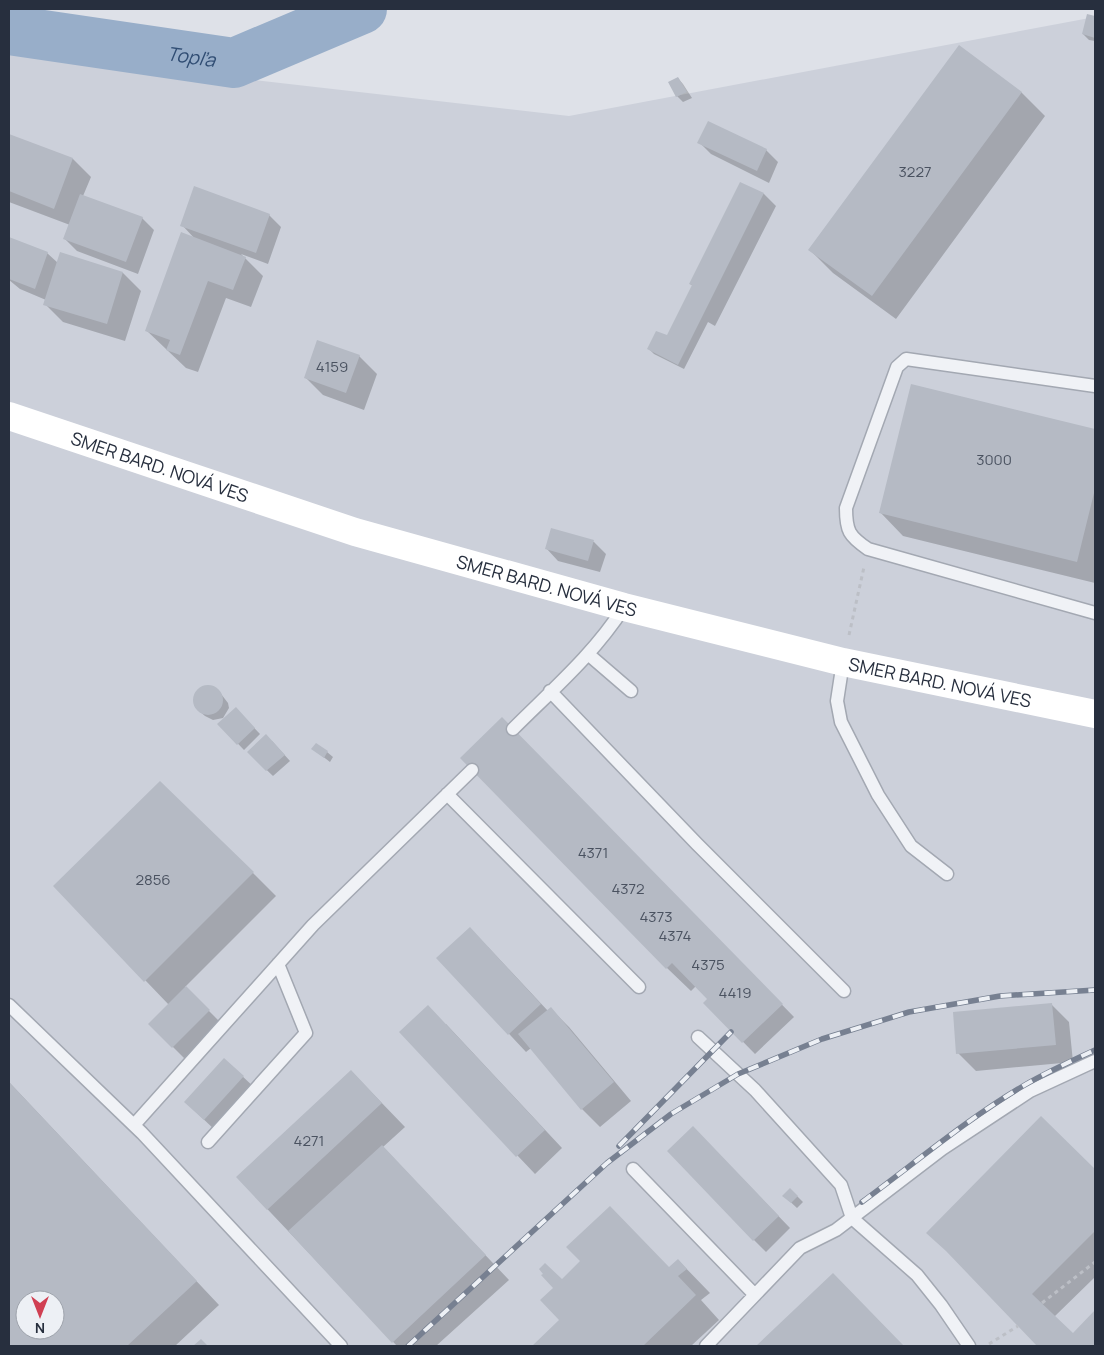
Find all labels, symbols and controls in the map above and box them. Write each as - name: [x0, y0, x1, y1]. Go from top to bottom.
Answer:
- water label: Topľa: [165, 40, 218, 73]
- house number: 3227: [899, 161, 931, 182]
- house number: 4159: [316, 356, 348, 377]
- street label: SMER BARD. NOVÁ VES: [68, 426, 252, 507]
- house number: 3000: [976, 449, 1012, 470]
- street label: SMER BARD. NOVÁ VES: [454, 549, 639, 622]
- street label: SMER BARD. NOVÁ VES: [847, 651, 1033, 713]
- house number: 4371: [578, 842, 608, 863]
- house number: 2856: [135, 869, 171, 890]
- house number: 4372: [611, 878, 645, 899]
- house number: 4373: [640, 906, 672, 927]
- house number: 4374: [659, 925, 692, 946]
- house number: 4375: [691, 954, 725, 975]
- house number: 4419: [719, 982, 752, 1003]
- house number: 4271: [294, 1130, 324, 1151]
- north arrow: [15, 1290, 65, 1340]
- text: N: [35, 1319, 45, 1338]

